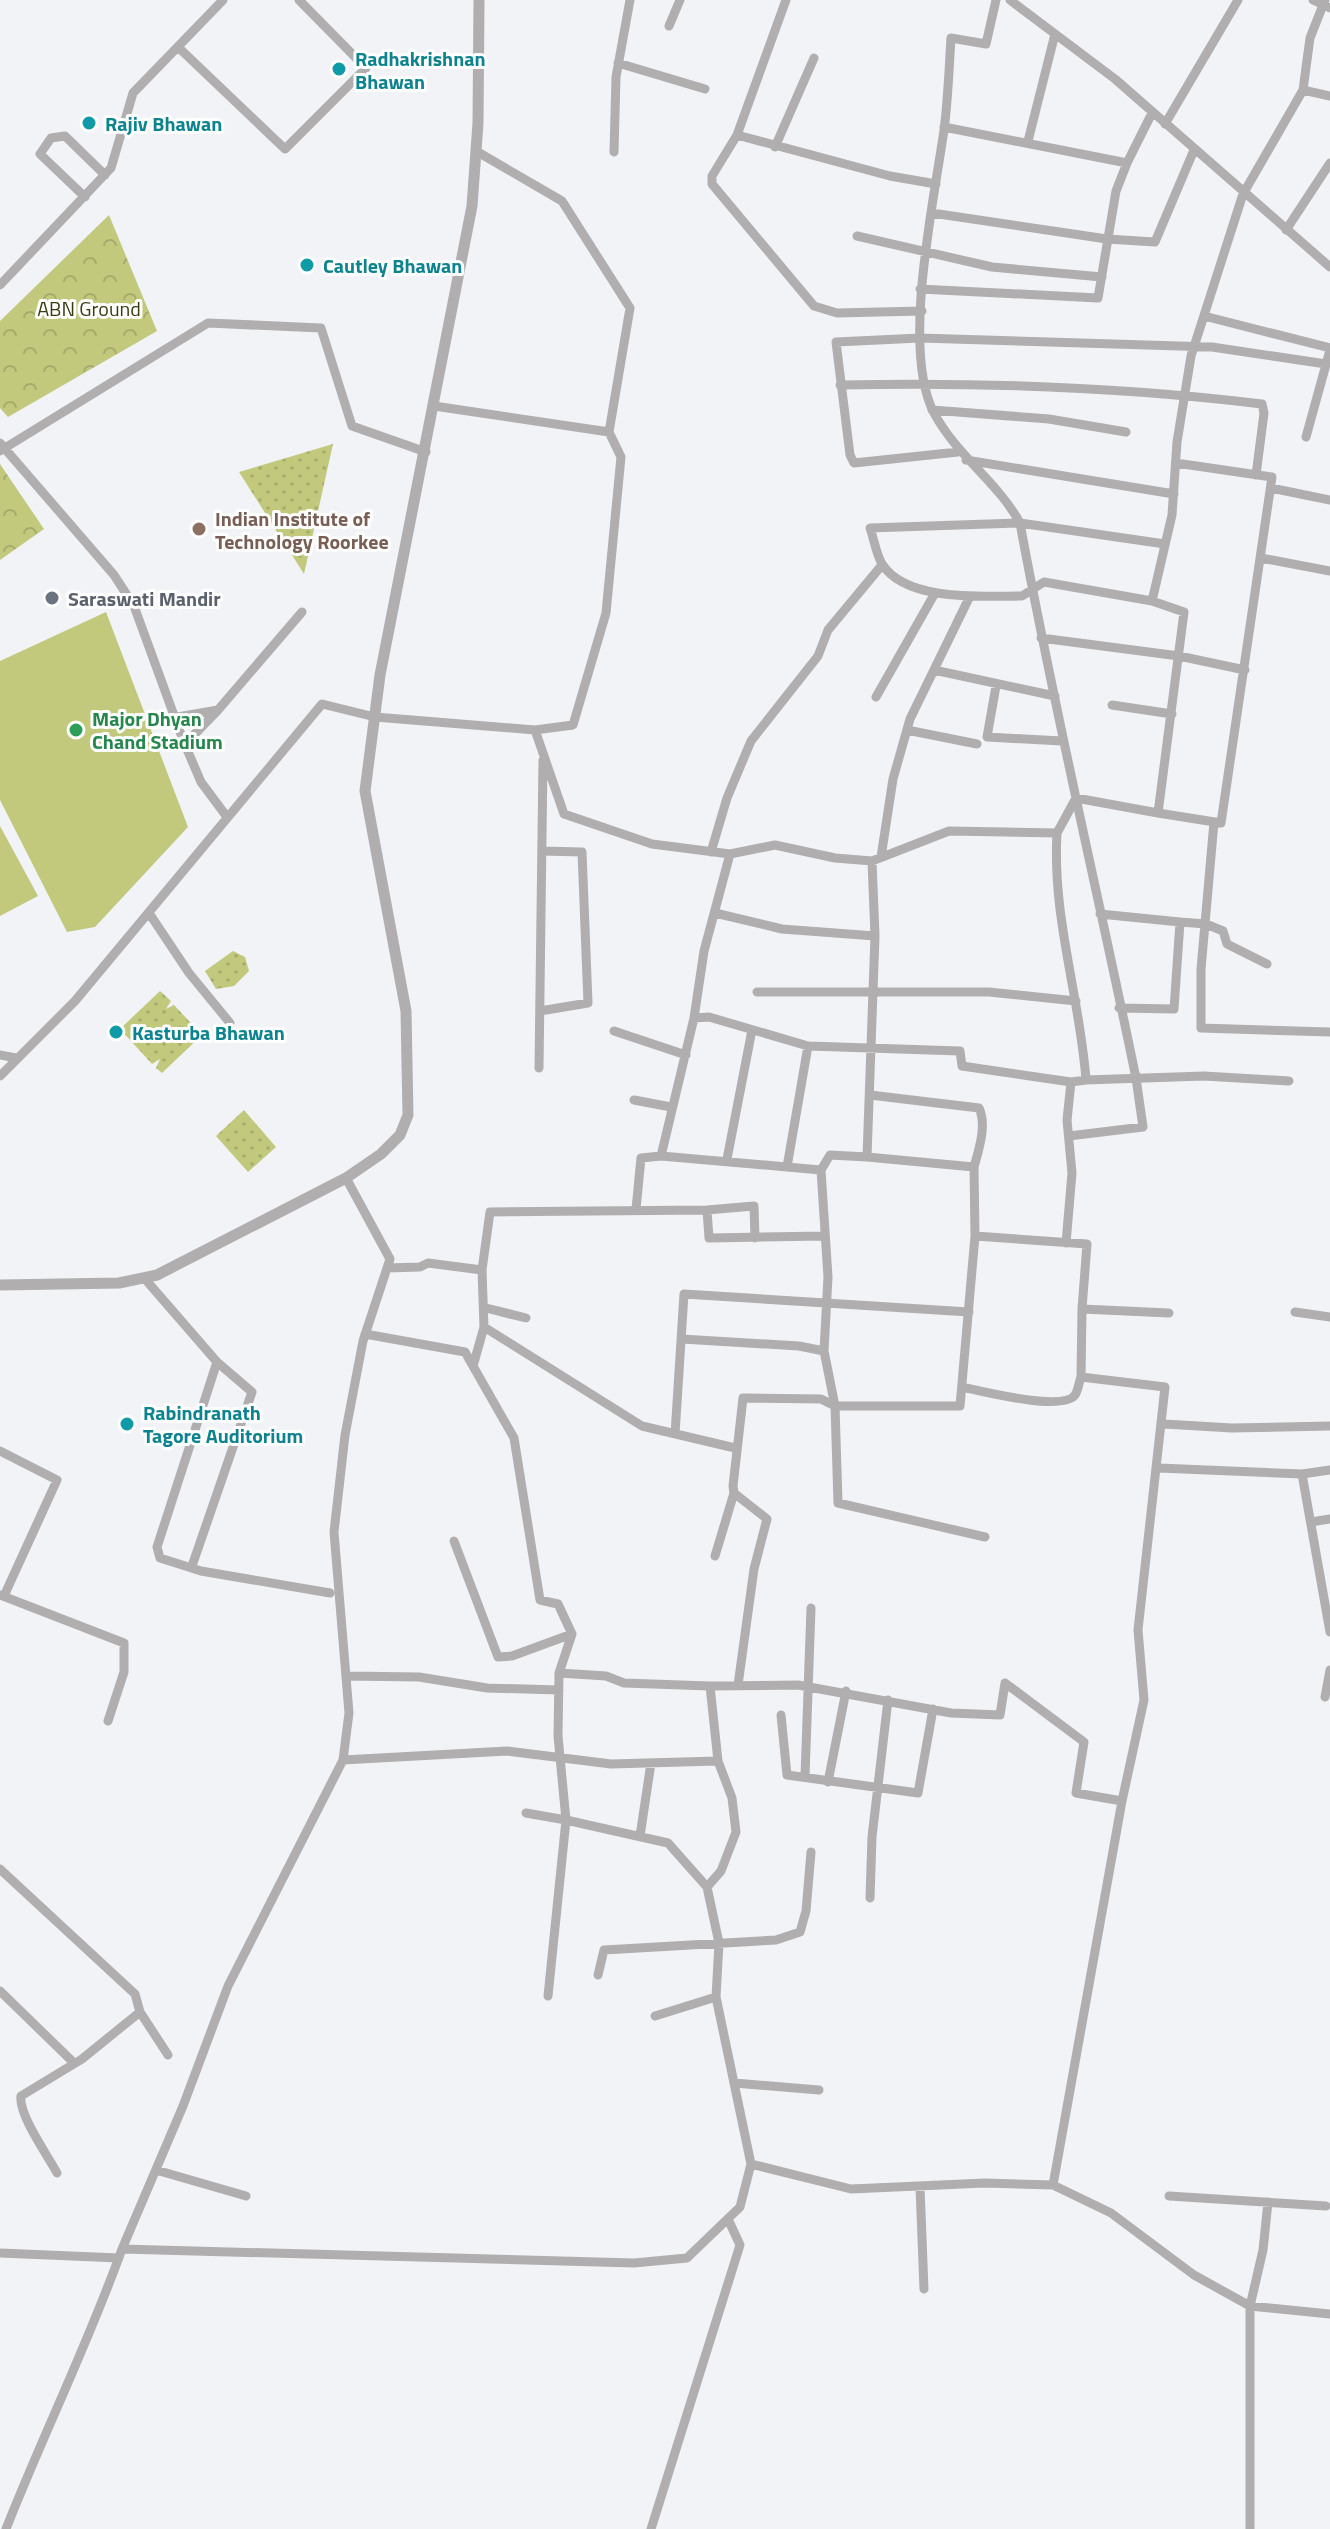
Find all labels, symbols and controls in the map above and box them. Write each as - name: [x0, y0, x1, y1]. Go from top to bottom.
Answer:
- place label: Radhakrishnan Bhawan: [355, 43, 486, 97]
- marker: Radhakrishnan Bhawan: [330, 60, 348, 78]
- place label: Rajiv Bhawan: [105, 108, 222, 139]
- marker: Rajiv Bhawan: [80, 114, 98, 132]
- place label: Cautley Bhawan: [323, 250, 462, 281]
- marker: Cautley Bhawan: [298, 256, 316, 274]
- park label: ABN Ground: [37, 293, 141, 324]
- place label: Indian Institute of Technology Roorkee: [215, 503, 389, 557]
- marker: Indian Institute of Technology Roorkee: [190, 520, 208, 538]
- place label: Saraswati Mandir: [68, 583, 221, 614]
- marker: Saraswati Mandir: [43, 589, 61, 607]
- place label: Major Dhyan Chand Stadium: [92, 703, 223, 757]
- marker: Major Dhyan Chand Stadium: [67, 721, 85, 739]
- place label: Kasturba Bhawan: [132, 1017, 285, 1048]
- marker: Kasturba Bhawan: [107, 1023, 125, 1041]
- place label: Rabindranath Tagore Auditorium: [143, 1397, 303, 1451]
- marker: Rabindranath Tagore Auditorium: [118, 1415, 136, 1433]

